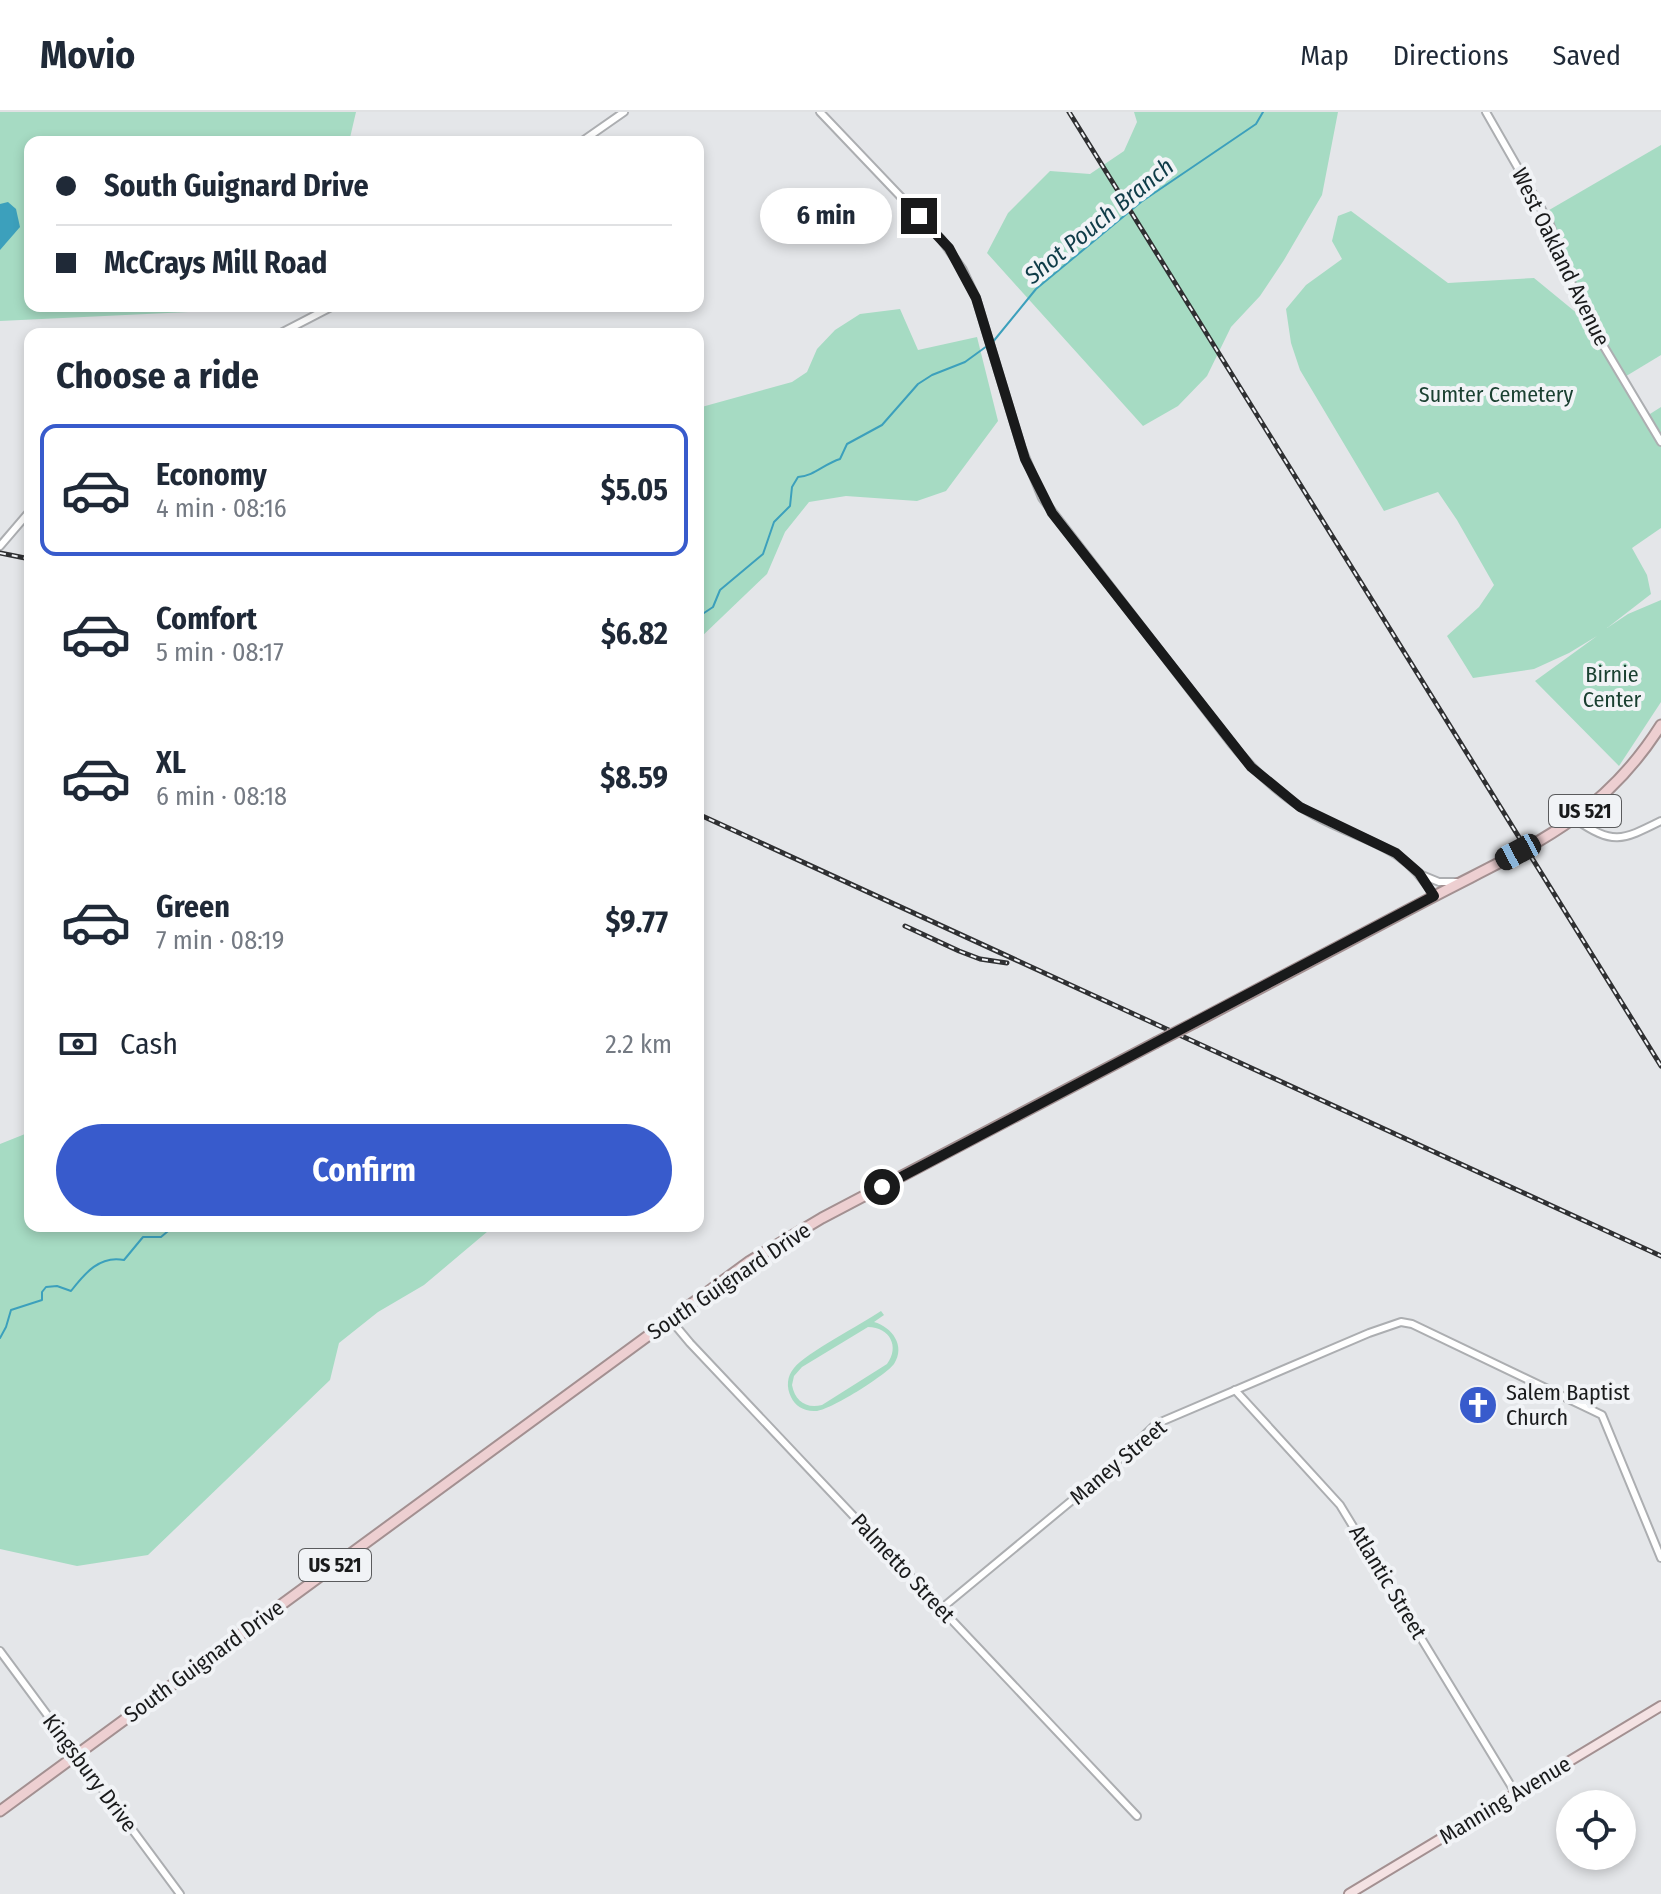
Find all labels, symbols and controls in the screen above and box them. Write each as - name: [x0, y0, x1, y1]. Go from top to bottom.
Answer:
- text: Movio: [40, 32, 135, 78]
- text: Map: [1300, 39, 1349, 72]
- text: Directions: [1393, 39, 1509, 72]
- text: Saved: [1553, 39, 1621, 72]
- water label: Shot Pouch Branch: [1018, 152, 1179, 290]
- street label: West Oakland Avenue: [1506, 164, 1616, 350]
- text: South Guignard Drive: [104, 168, 369, 204]
- callout: 6 min: [759, 188, 891, 244]
- route end: [901, 198, 937, 234]
- text: 6 min: [796, 200, 856, 231]
- text: McCrays Mill Road: [104, 245, 327, 281]
- text: Choose a ride: [56, 354, 259, 398]
- park label: Sumter Cemetery: [1419, 381, 1573, 408]
- icon: car: [60, 454, 132, 526]
- text: Economy: [156, 457, 267, 493]
- text: $5.05: [601, 472, 668, 508]
- text: 4 min · 08:16: [156, 493, 287, 524]
- icon: car: [60, 598, 132, 670]
- text: Comfort: [156, 601, 257, 637]
- text: $6.82: [601, 616, 668, 652]
- text: 5 min · 08:17: [156, 637, 284, 668]
- park label: Birnie Center: [1583, 661, 1642, 713]
- icon: car: [60, 742, 132, 814]
- text: XL: [156, 745, 186, 781]
- text: $8.59: [600, 760, 668, 796]
- text: 6 min · 08:18: [156, 781, 287, 812]
- road number: US 521: [1549, 795, 1621, 827]
- car: [1491, 830, 1545, 874]
- icon: car: [60, 886, 132, 958]
- text: Green: [156, 889, 230, 925]
- text: $9.77: [605, 904, 668, 940]
- text: 7 min · 08:19: [156, 925, 284, 956]
- icon: cash: [56, 1022, 100, 1066]
- text: Cash: [120, 1026, 178, 1062]
- text: 2.2 km: [605, 1029, 672, 1060]
- button: Confirm: [56, 1124, 672, 1216]
- route start: [864, 1169, 900, 1205]
- street label: South Guignard Drive: [642, 1216, 816, 1346]
- place label: Salem Baptist Church: [1506, 1379, 1631, 1431]
- church icon: Salem Baptist Church: [1457, 1384, 1499, 1426]
- street label: Maney Street: [1064, 1413, 1172, 1510]
- street label: Palmetto Street: [846, 1508, 961, 1629]
- street label: Atlantic Street: [1343, 1520, 1433, 1645]
- road number: US 521: [299, 1549, 371, 1581]
- street label: South Guignard Drive: [119, 1594, 289, 1728]
- street label: Kingsbury Drive: [37, 1709, 143, 1837]
- street label: Manning Avenue: [1434, 1750, 1576, 1850]
- map controls: [1556, 1790, 1636, 1870]
- button: locate: [1556, 1790, 1636, 1870]

